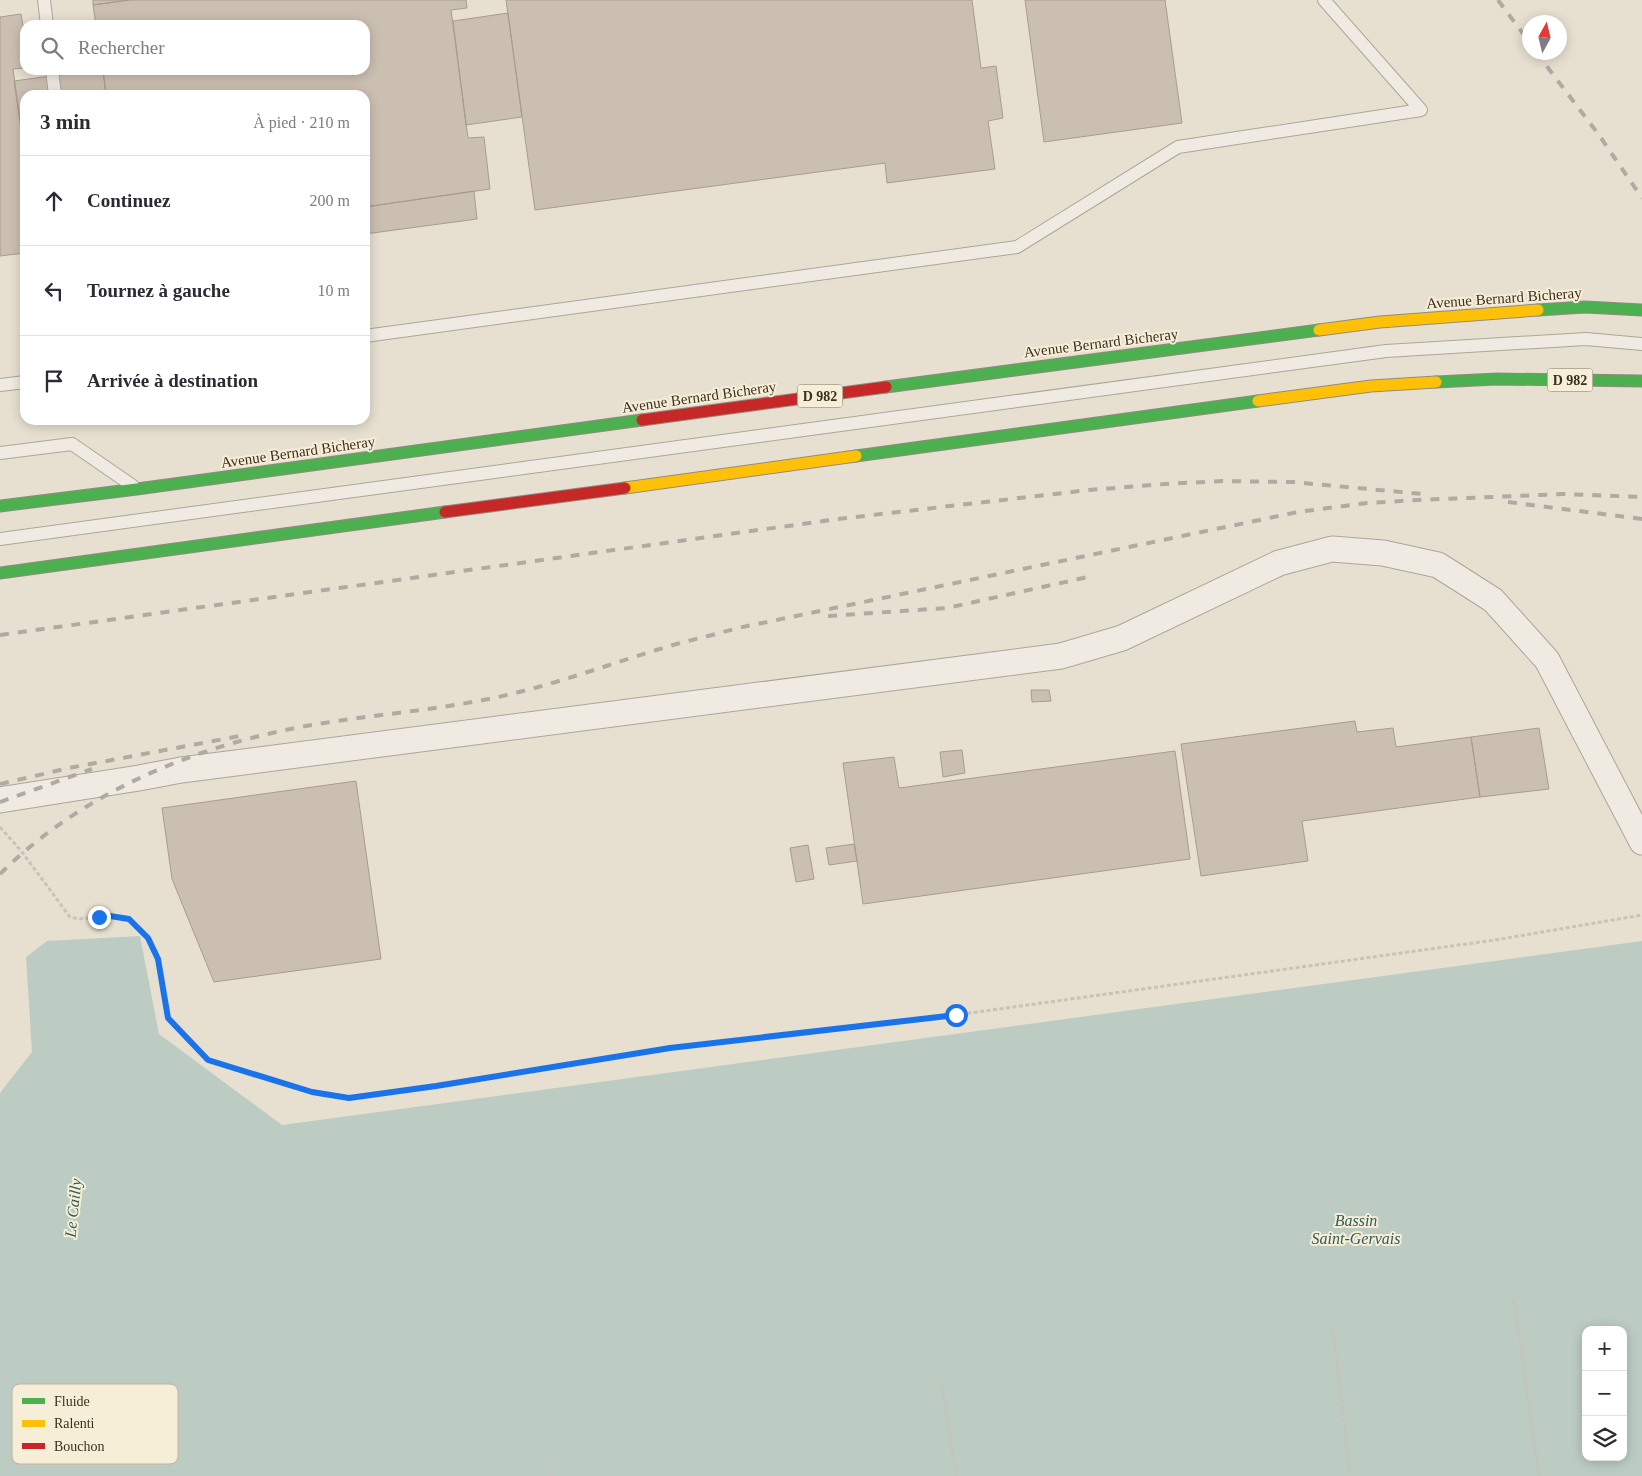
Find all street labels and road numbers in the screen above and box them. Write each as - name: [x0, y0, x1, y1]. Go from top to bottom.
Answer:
- street label: Avenue Bernard Bicheray: [1426, 285, 1583, 311]
- street label: Avenue Bernard Bicheray: [1023, 326, 1180, 360]
- road number: D 982: [1548, 368, 1592, 392]
- street label: Avenue Bernard Bicheray: [621, 378, 778, 416]
- road number: D 982: [798, 384, 842, 408]
- street label: Avenue Bernard Bicheray: [220, 433, 377, 471]

